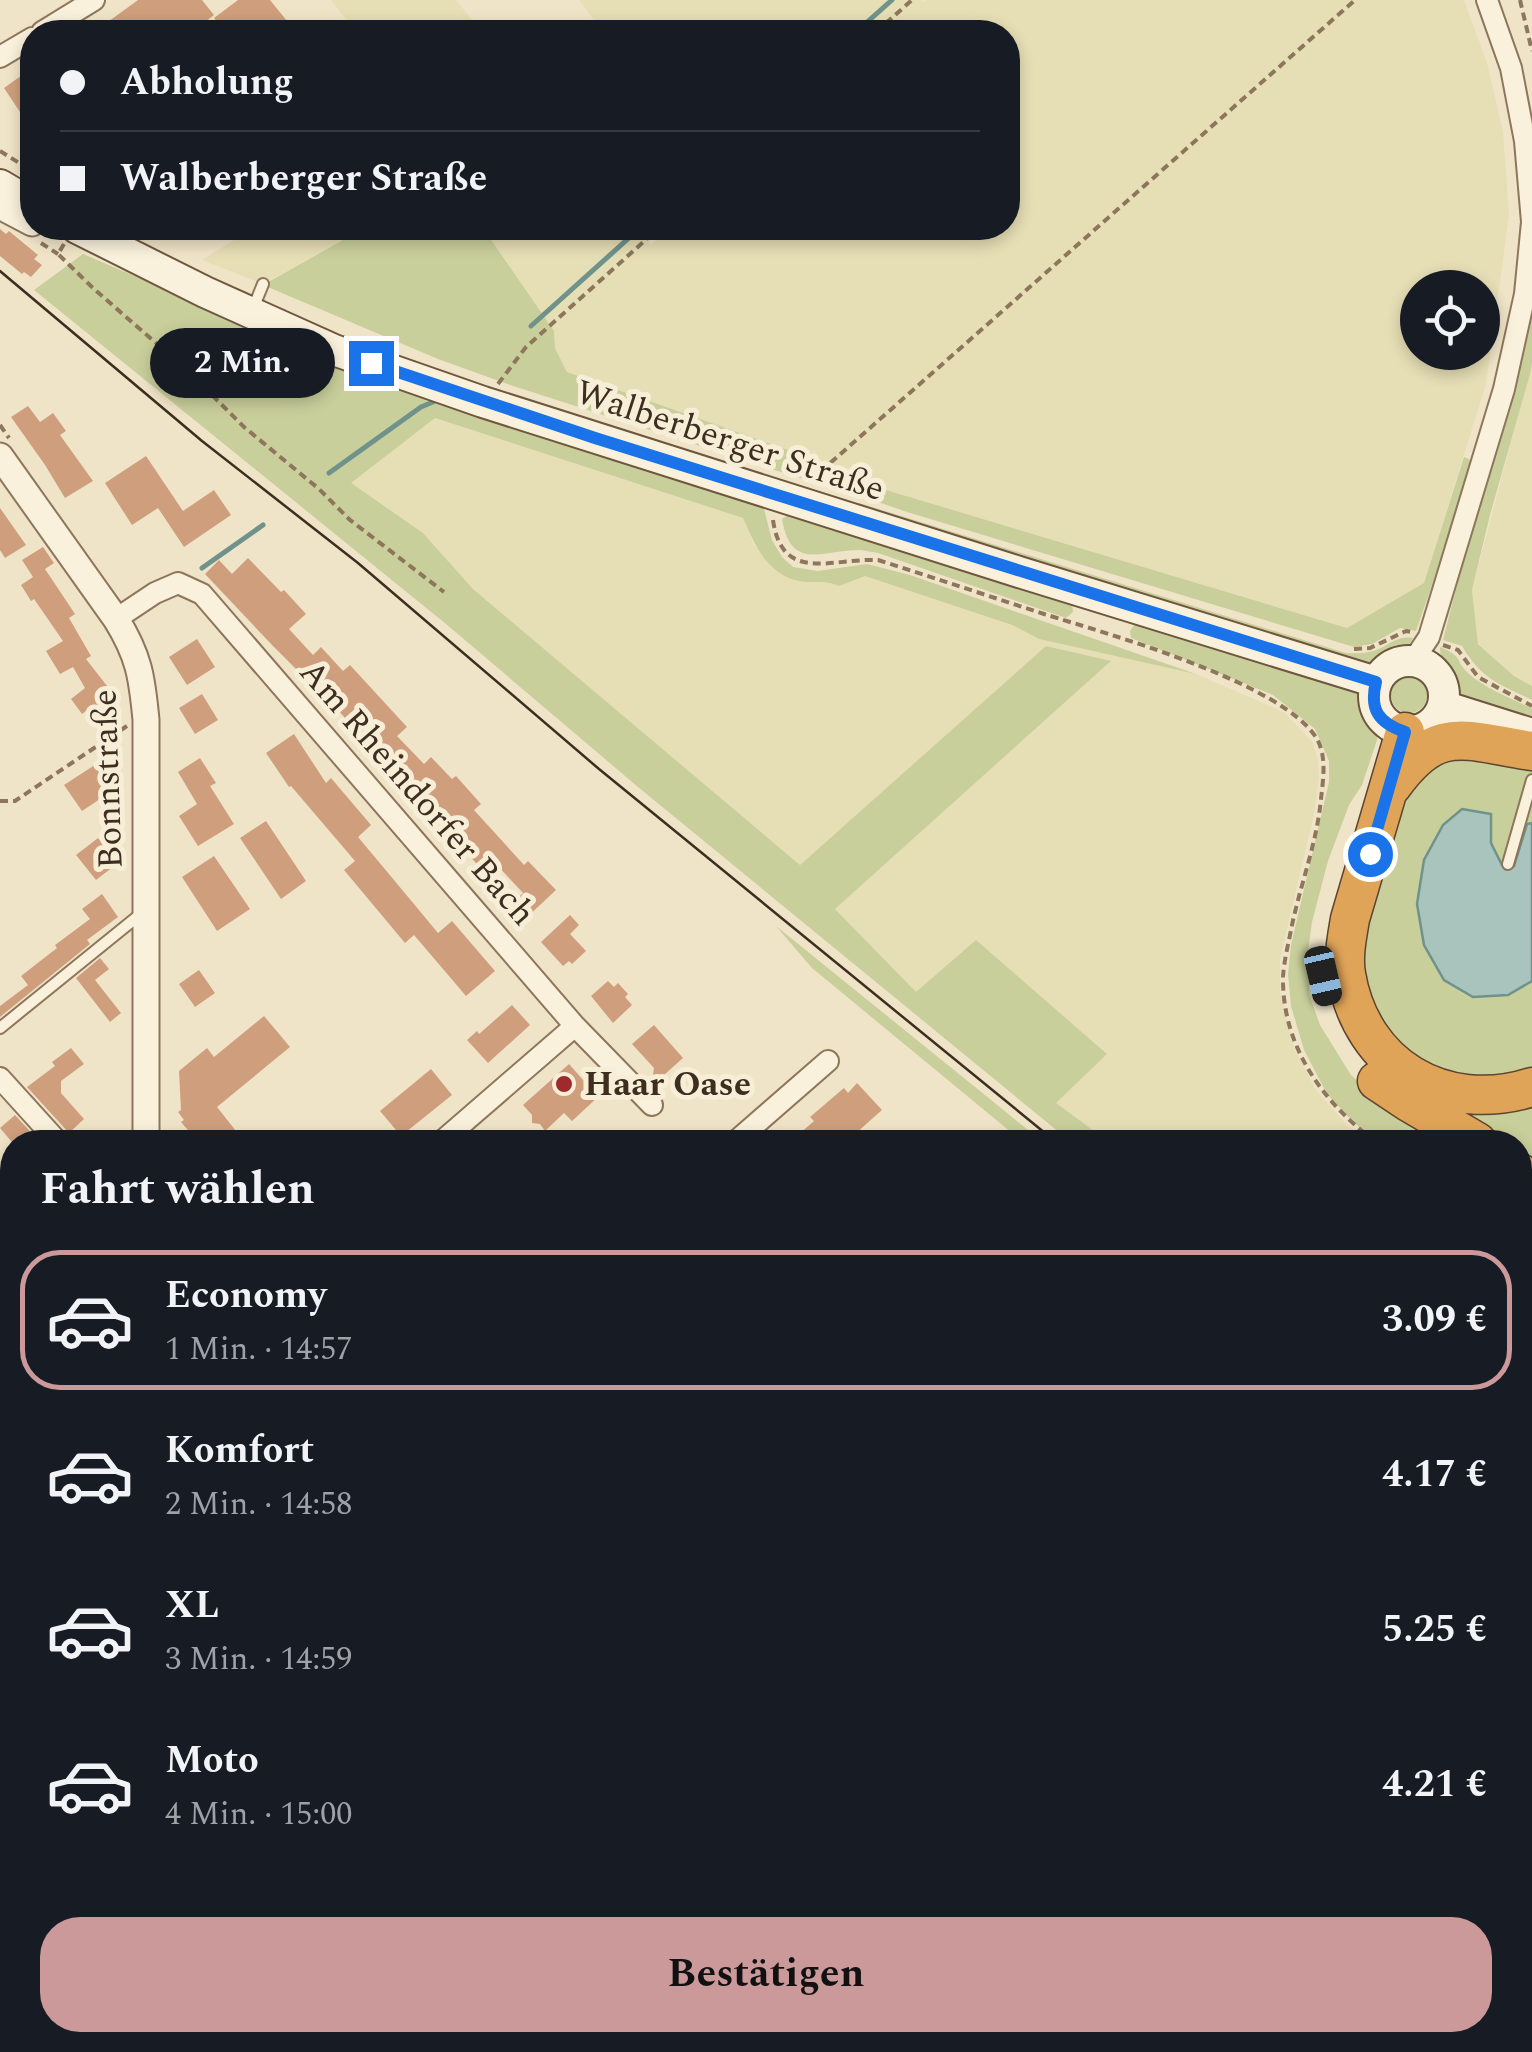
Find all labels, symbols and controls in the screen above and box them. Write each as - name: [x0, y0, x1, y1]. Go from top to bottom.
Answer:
- text: Abholung: [120, 54, 294, 112]
- text: Walberberger Straße: [120, 150, 487, 208]
- map controls: [1400, 270, 1500, 370]
- button: locate: [1400, 270, 1500, 370]
- callout: 2 Min.: [151, 328, 336, 398]
- text: 2 Min.: [194, 338, 291, 387]
- route end: [349, 341, 394, 386]
- street label: Walberberger Straße: [569, 366, 891, 516]
- street label: Am Rheindorfer Bach: [286, 648, 548, 938]
- street label: Bonnstraße: [78, 688, 138, 870]
- route start: [1348, 832, 1393, 877]
- car: [1302, 943, 1344, 1009]
- place label: Haar Oase: [584, 1058, 751, 1111]
- marker: Haar Oase: [553, 1073, 575, 1095]
- text: Fahrt wählen: [40, 1155, 315, 1224]
- text: Economy: [165, 1267, 326, 1325]
- icon: car: [45, 1275, 135, 1365]
- text: 3.09 €: [1382, 1291, 1487, 1349]
- text: 1 Min. · 14:57: [165, 1325, 352, 1374]
- text: Komfort: [165, 1422, 314, 1480]
- icon: car: [45, 1430, 135, 1520]
- text: 4.17 €: [1382, 1446, 1487, 1504]
- text: 2 Min. · 14:58: [165, 1480, 352, 1529]
- text: XL: [165, 1577, 219, 1635]
- icon: car: [45, 1585, 135, 1675]
- text: 5.25 €: [1382, 1601, 1487, 1659]
- text: 3 Min. · 14:59: [165, 1635, 352, 1684]
- text: Moto: [165, 1732, 259, 1790]
- icon: car: [45, 1740, 135, 1830]
- text: 4.21 €: [1382, 1756, 1487, 1814]
- text: 4 Min. · 15:00: [165, 1790, 352, 1839]
- button: Bestätigen: [40, 1917, 1492, 2032]

